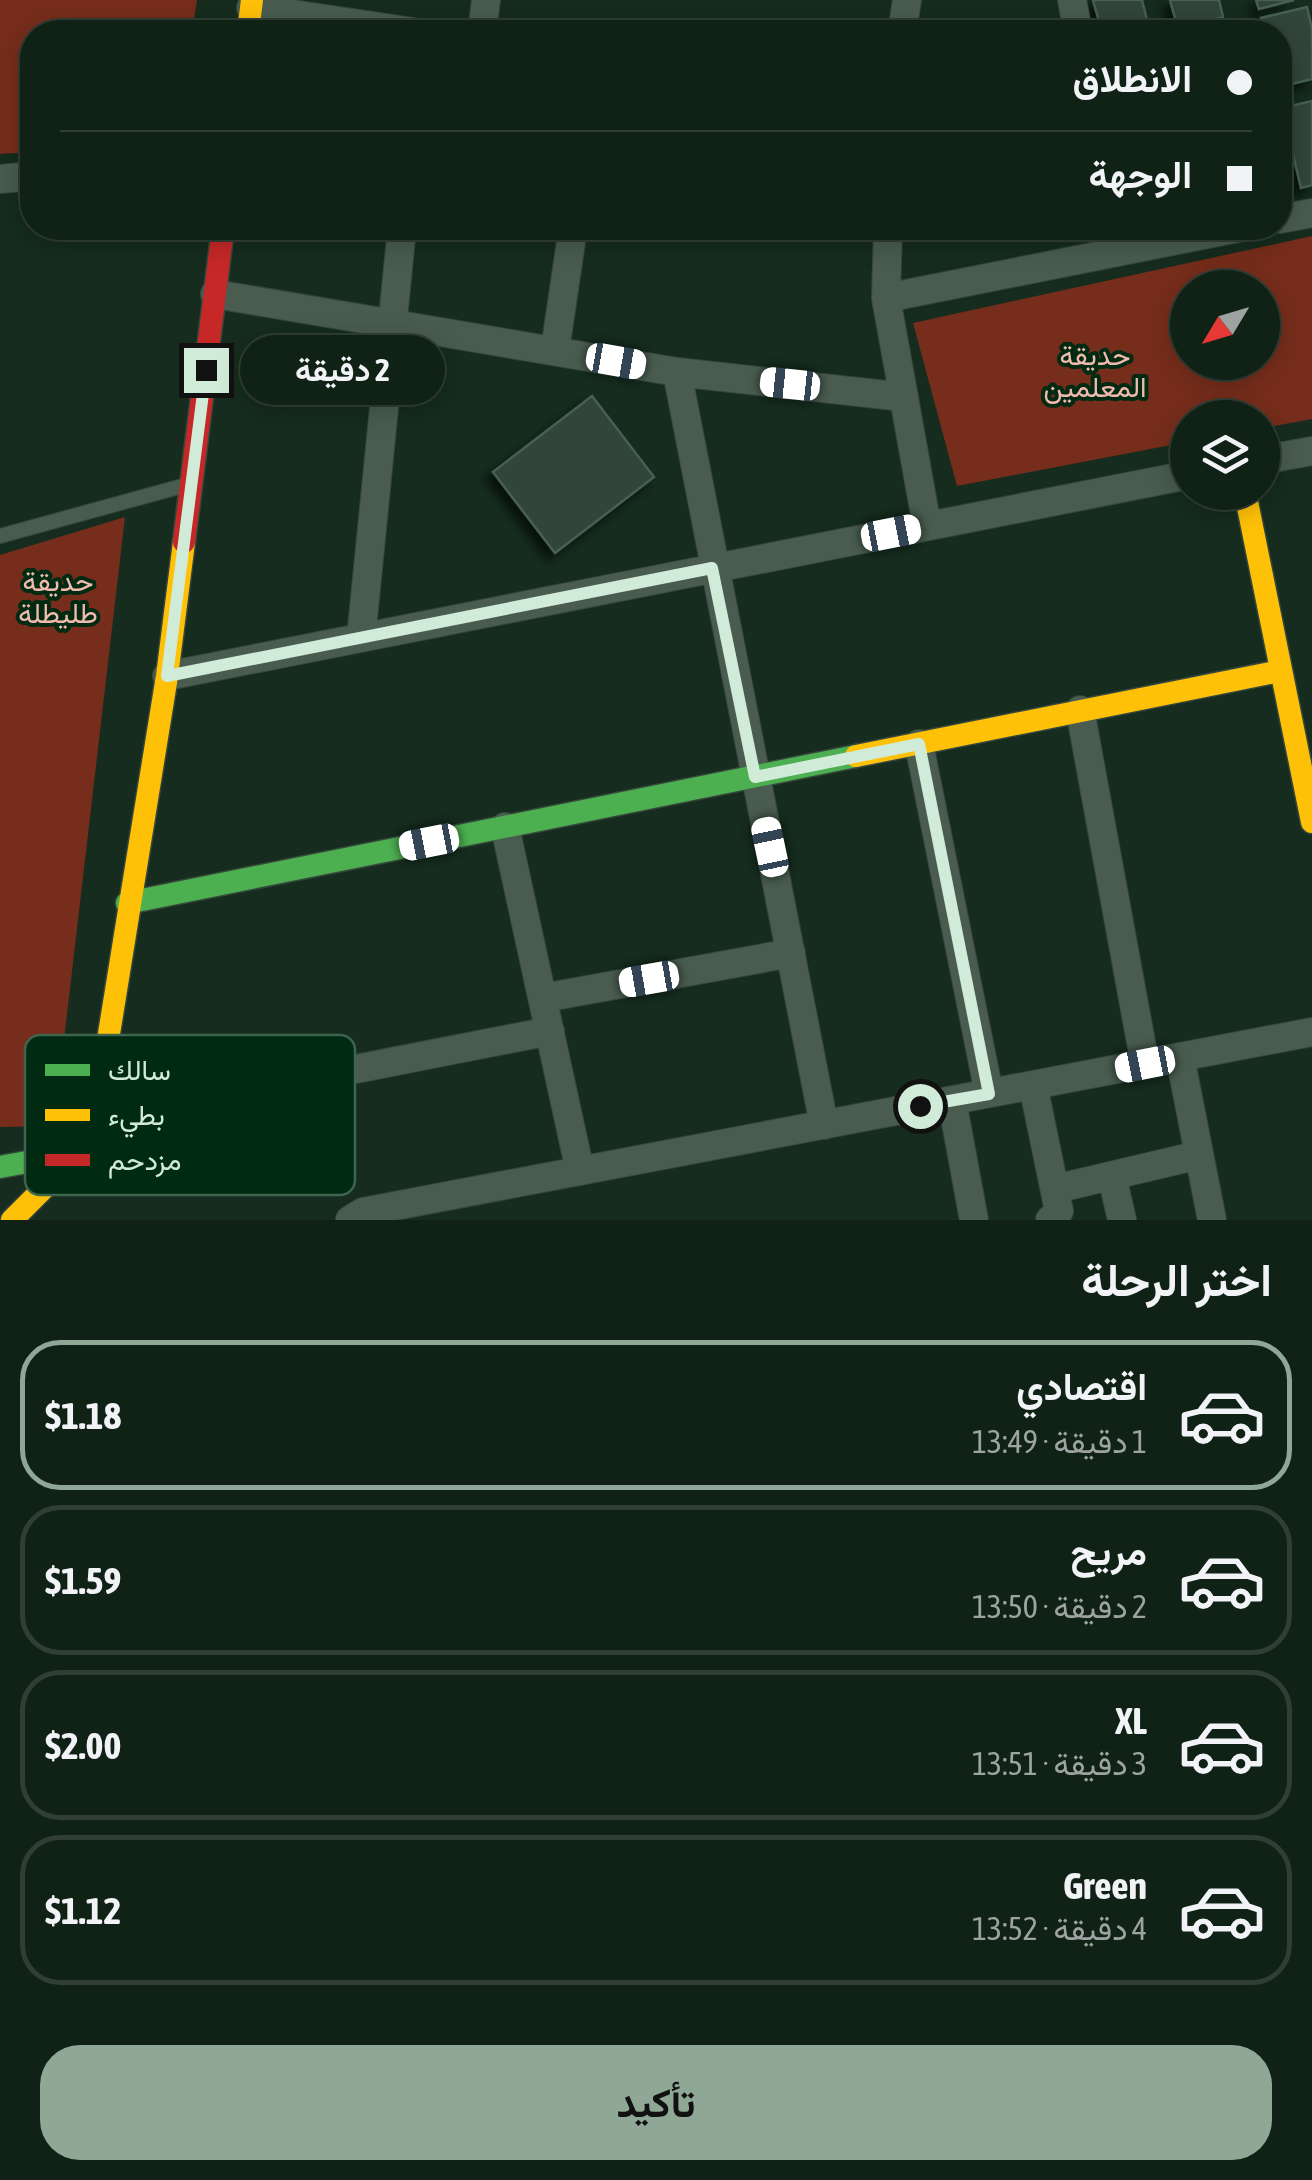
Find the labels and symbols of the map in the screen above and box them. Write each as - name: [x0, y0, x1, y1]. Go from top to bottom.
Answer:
- north arrow: [1170, 270, 1280, 380]
- callout: 2 دقيقة: [241, 335, 446, 405]
- park label: حديقة المعلمين: [1044, 339, 1146, 404]
- car: [584, 341, 648, 381]
- route end: [184, 348, 229, 393]
- car: [759, 366, 821, 402]
- car: [859, 513, 923, 553]
- park label: حديقة طليطلة: [18, 565, 98, 629]
- car: [749, 815, 791, 879]
- car: [397, 822, 461, 862]
- car: [617, 959, 681, 999]
- legend: [25, 1035, 355, 1195]
- car: [1113, 1044, 1177, 1084]
- text: سالك: [108, 1054, 171, 1086]
- route start: [898, 1084, 943, 1129]
- text: بطيء: [108, 1099, 165, 1138]
- text: مزدحم: [108, 1144, 181, 1179]

